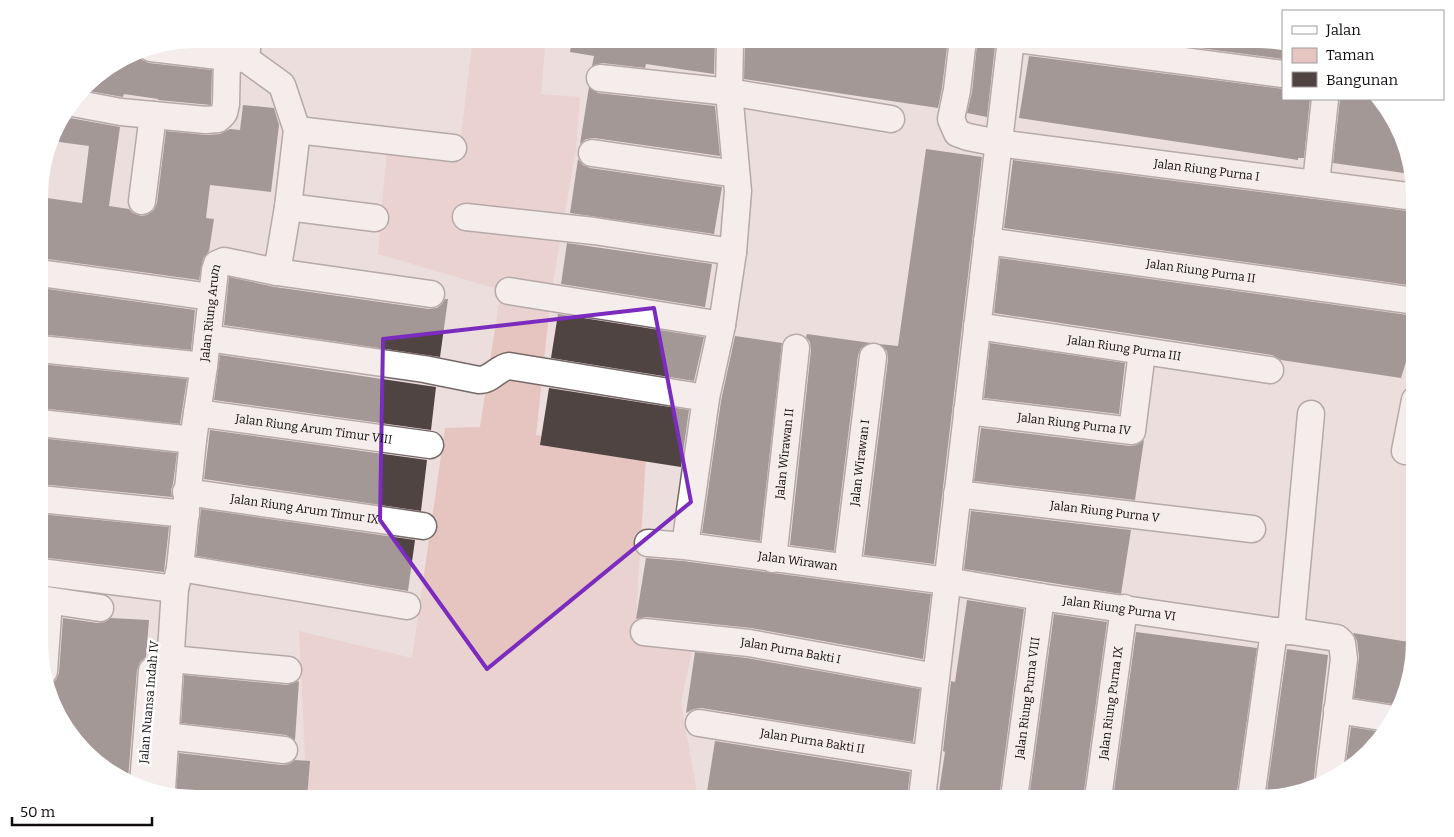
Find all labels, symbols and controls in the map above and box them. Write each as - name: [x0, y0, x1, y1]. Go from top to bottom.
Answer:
- legend: [1282, 10, 1444, 100]
- text: Jalan: [1325, 21, 1361, 39]
- text: Taman: [1326, 46, 1375, 64]
- text: Bangunan: [1326, 71, 1398, 89]
- street label: Jalan Riung Purna I: [1152, 156, 1260, 184]
- street label: Jalan Riung Purna II: [1144, 256, 1257, 286]
- street label: Jalan Riung Arum: [197, 262, 224, 363]
- street label: Jalan Riung Purna III: [1066, 333, 1182, 364]
- street label: Jalan Wirawan II: [772, 408, 796, 501]
- street label: Jalan Riung Purna IV: [1016, 410, 1132, 438]
- street label: Jalan Riung Arum Timur VIII: [234, 411, 393, 447]
- street label: Jalan Wirawan I: [848, 419, 872, 508]
- street label: Jalan Riung Arum Timur IX: [229, 491, 380, 527]
- street label: Jalan Riung Purna V: [1048, 498, 1161, 525]
- street label: Jalan Wirawan: [756, 549, 839, 573]
- street label: Jalan Riung Purna VI: [1061, 593, 1177, 624]
- street label: Jalan Purna Bakti I: [739, 635, 842, 667]
- street label: Jalan Riung Purna VIII: [1012, 636, 1043, 761]
- street label: Jalan Nuansa Indah IV: [137, 639, 161, 765]
- street label: Jalan Riung Purna IX: [1096, 645, 1126, 761]
- street label: Jalan Purna Bakti II: [758, 726, 866, 756]
- scale bar: [12, 794, 152, 826]
- text: 50 m: [20, 803, 56, 821]

